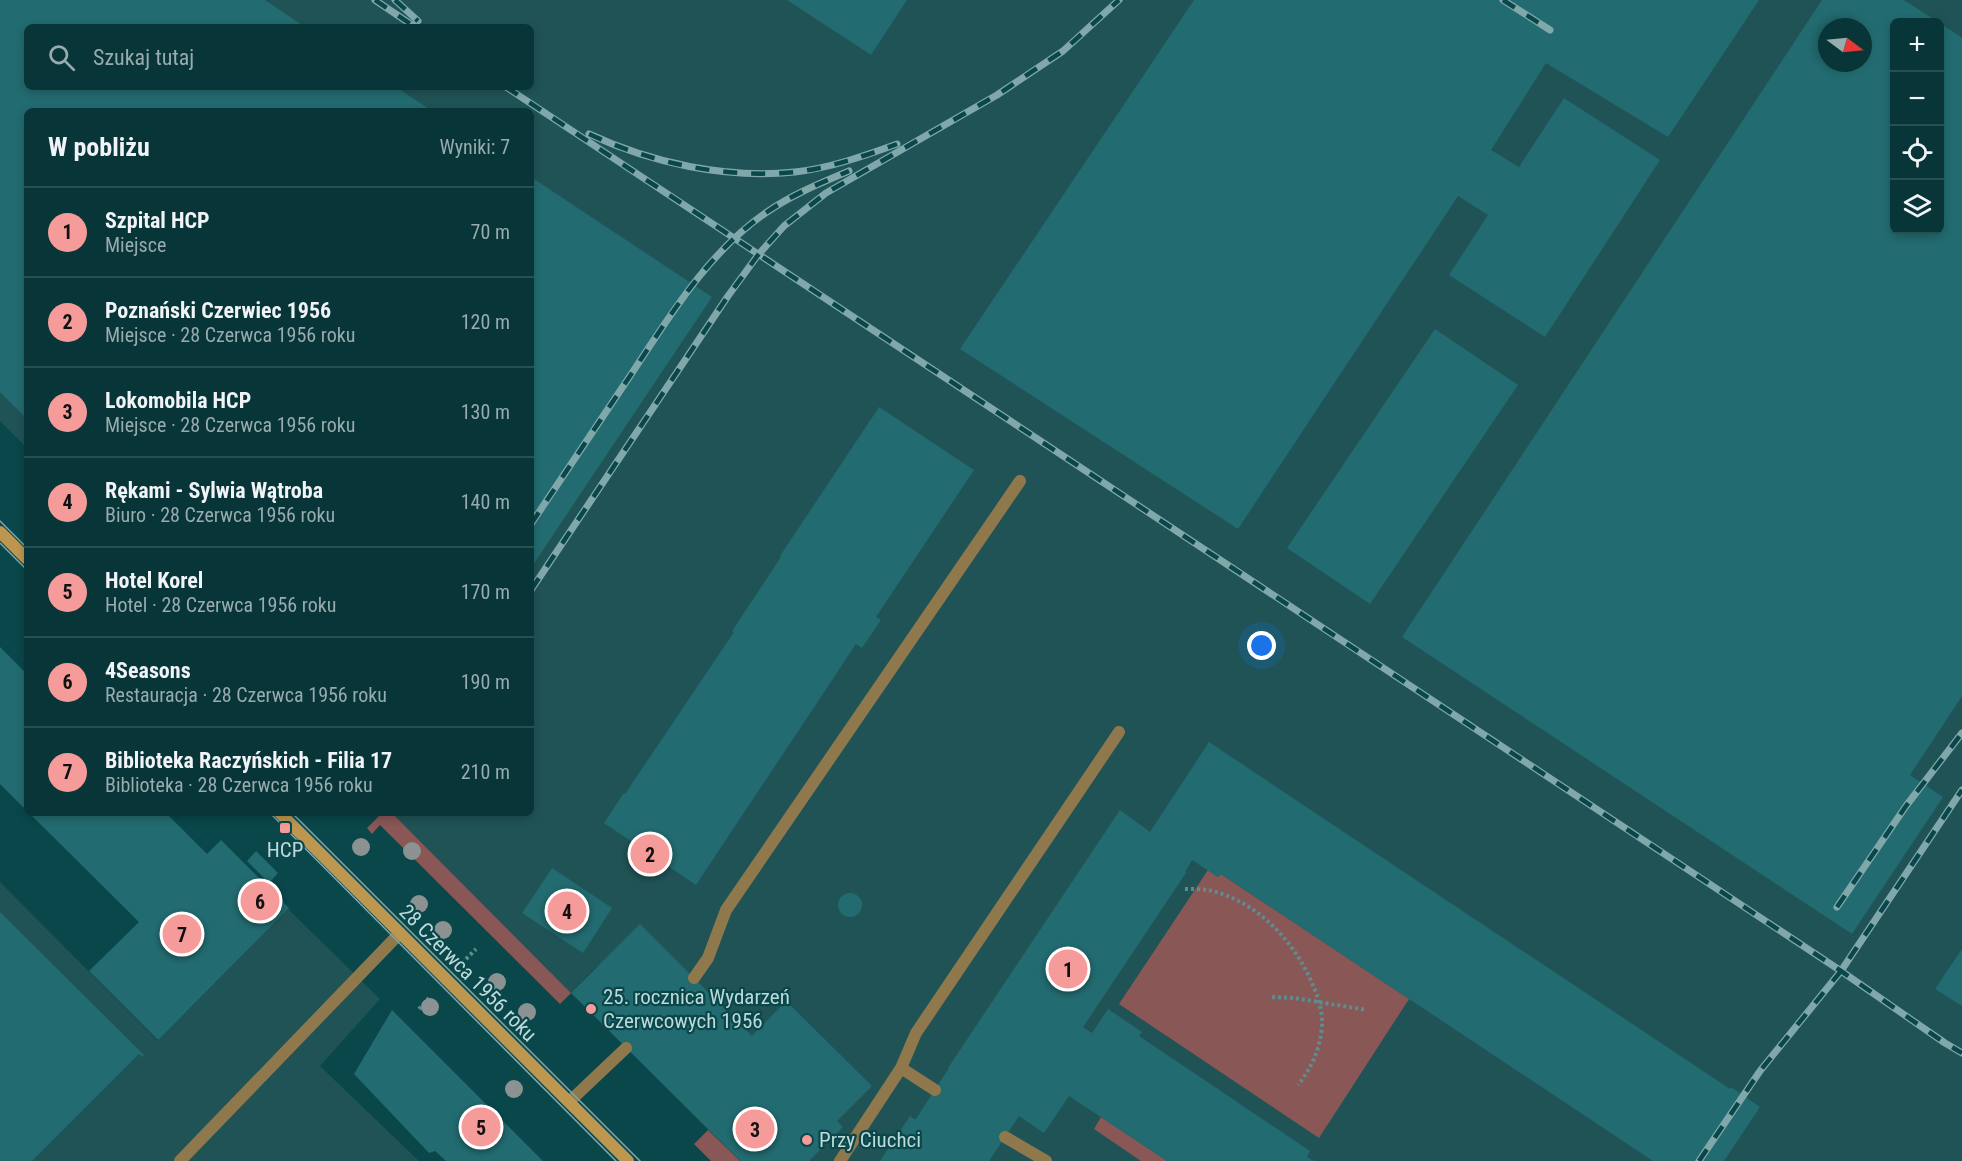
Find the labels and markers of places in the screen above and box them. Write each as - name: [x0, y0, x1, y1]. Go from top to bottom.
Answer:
- marker: HCP: [278, 821, 292, 835]
- pin: 2: [630, 832, 670, 876]
- place label: HCP: [267, 838, 303, 862]
- pin: 6: [240, 878, 280, 924]
- pin: 4: [548, 888, 586, 934]
- pin: 7: [162, 912, 201, 956]
- pin: 1: [1048, 946, 1088, 992]
- place label: 25. rocznica Wydarzeń Czerwcowych 1956: [603, 985, 790, 1033]
- marker: 25. rocznica Wydarzeń Czerwcowych 1956: [584, 1002, 598, 1016]
- pin: 5: [462, 1104, 500, 1150]
- pin: 3: [736, 1106, 774, 1152]
- place label: Przy Ciuchci: [819, 1128, 921, 1152]
- marker: Przy Ciuchci: [800, 1133, 814, 1147]

